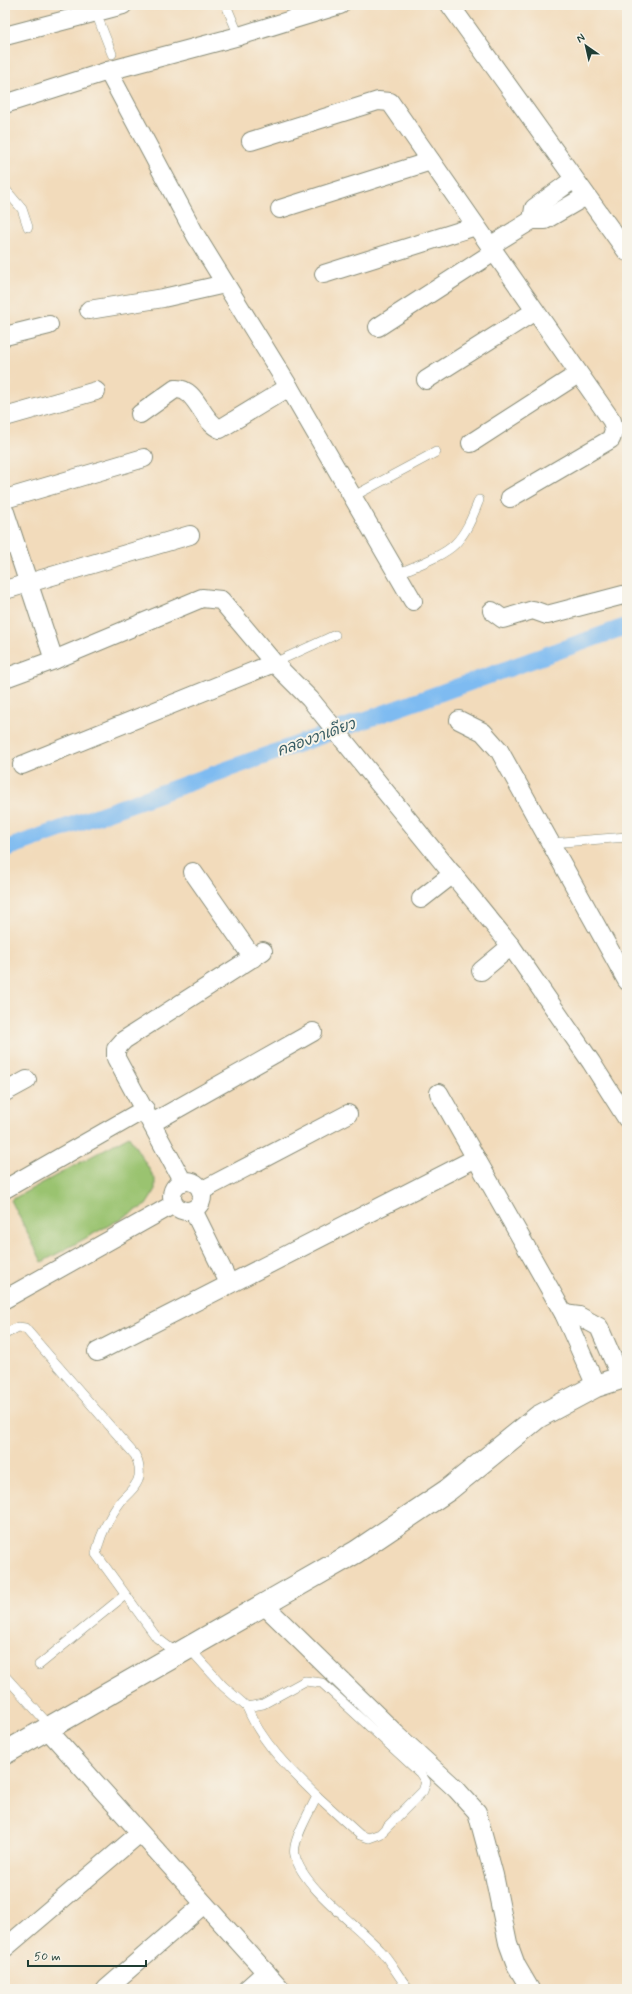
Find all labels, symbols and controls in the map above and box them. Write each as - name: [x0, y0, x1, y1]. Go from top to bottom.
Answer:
- north arrow: [566, 26, 606, 66]
- text: N: [574, 31, 588, 46]
- water label: คลองวาเดียว: [274, 713, 360, 761]
- scale bar: [28, 1942, 146, 1968]
- text: 50 m: [34, 1949, 61, 1965]

